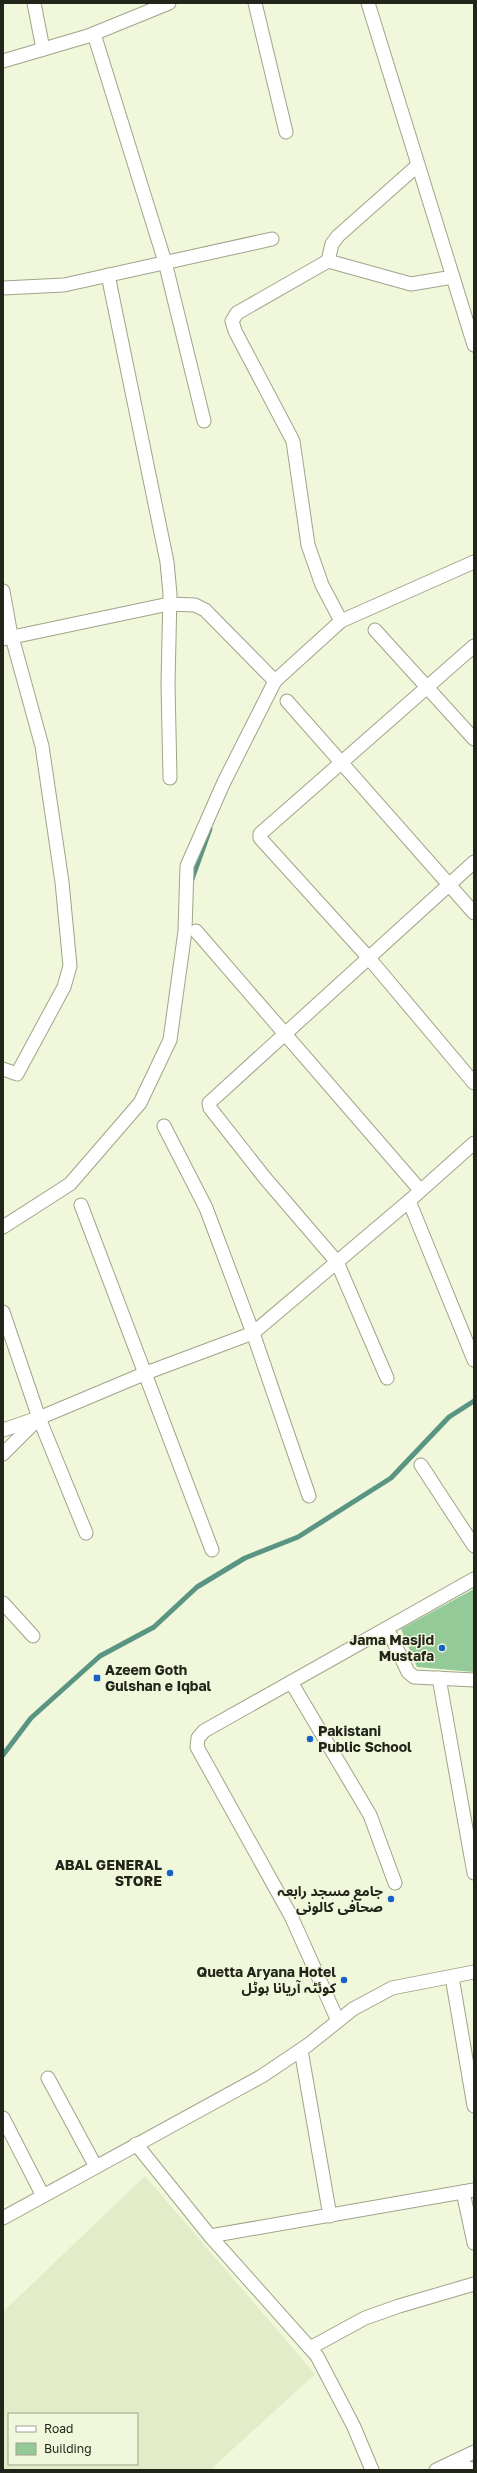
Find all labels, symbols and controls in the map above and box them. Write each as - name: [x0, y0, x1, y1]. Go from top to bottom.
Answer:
- place label: Jama Masjid Mustafa: [349, 1631, 434, 1664]
- marker: Jama Masjid Mustafa: [437, 1643, 447, 1653]
- place label: Azeem Goth Gulshan e Iqbal: [105, 1661, 212, 1694]
- marker: Azeem Goth Gulshan e Iqbal: [92, 1673, 102, 1683]
- place label: Pakistani Public School: [318, 1722, 412, 1755]
- marker: Pakistani Public School: [305, 1734, 315, 1744]
- place label: ABAL GENERAL STORE: [55, 1856, 162, 1889]
- marker: ABAL GENERAL STORE: [165, 1868, 175, 1878]
- place label: جامع مسجد رابعہ صحافی کالونی: [277, 1882, 383, 1915]
- marker: جامع مسجد رابعہ صحافی کالونی: [386, 1894, 396, 1904]
- place label: Quetta Aryana Hotel کوئٹہ آریانا ہوٹل: [197, 1963, 337, 1997]
- marker: Quetta Aryana Hotel کوئٹہ آریانا ہوٹل: [339, 1975, 349, 1985]
- legend: [8, 2413, 138, 2465]
- text: Road: [44, 2421, 73, 2436]
- text: Building: [44, 2441, 92, 2456]

